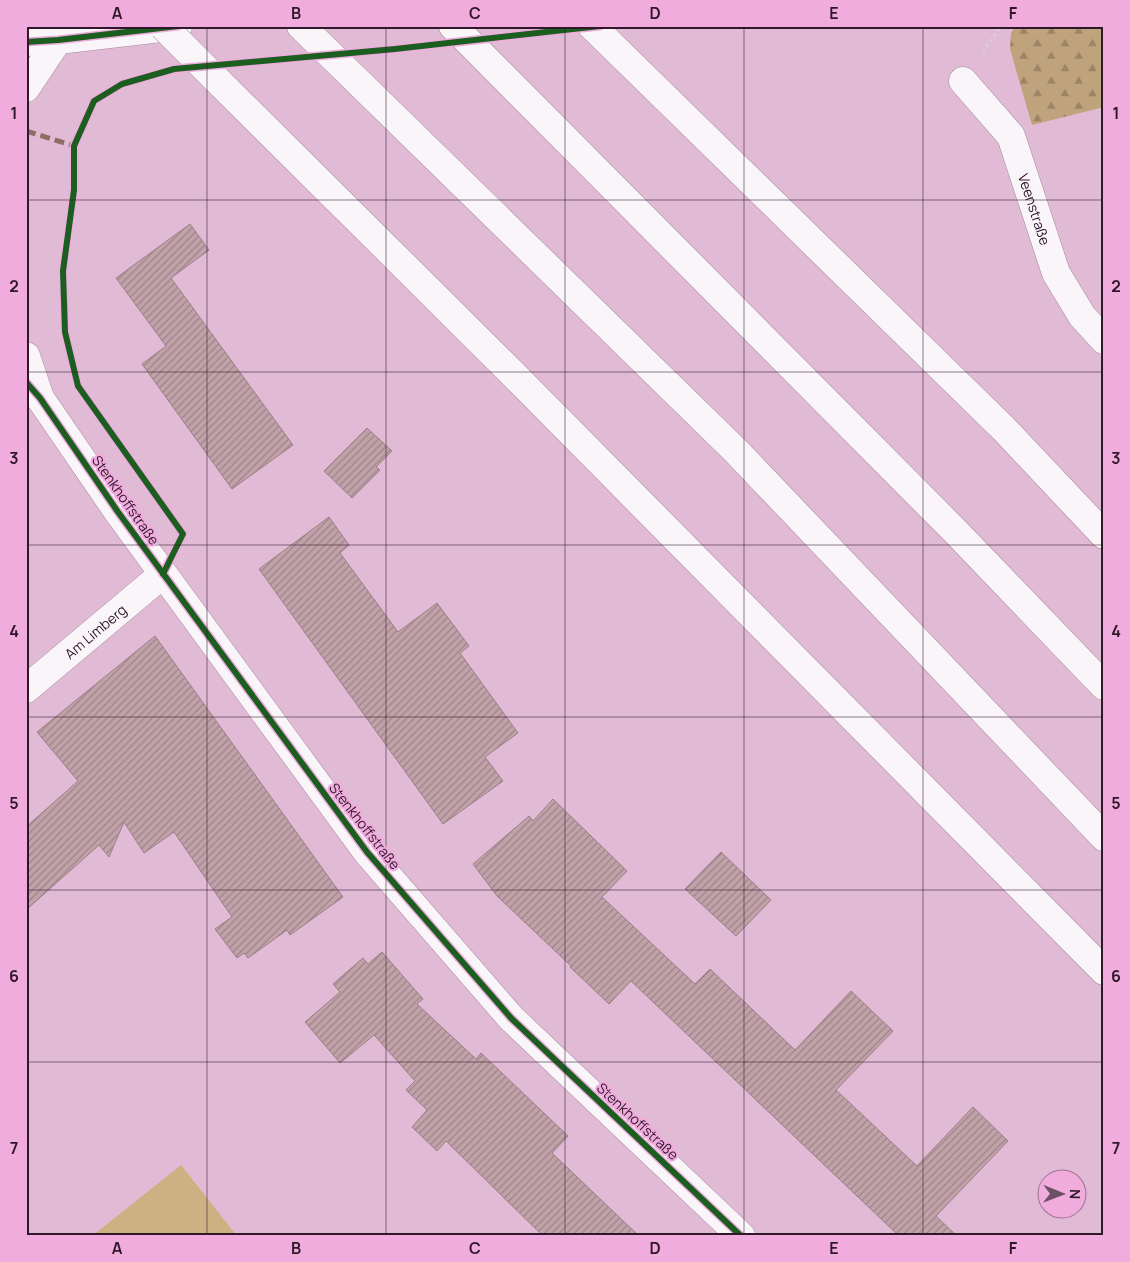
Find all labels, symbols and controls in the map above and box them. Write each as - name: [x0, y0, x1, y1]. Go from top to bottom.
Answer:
- text: A: [112, 2, 123, 24]
- text: B: [291, 2, 301, 24]
- text: C: [469, 2, 481, 24]
- text: D: [649, 2, 661, 24]
- text: E: [829, 2, 839, 24]
- text: F: [1009, 2, 1018, 24]
- text: 1: [10, 102, 18, 124]
- text: 1: [1112, 102, 1120, 124]
- street label: Veenstraße: [1014, 171, 1056, 247]
- text: 2: [9, 275, 19, 297]
- text: 2: [1111, 275, 1121, 297]
- text: 3: [9, 447, 19, 469]
- text: 3: [1111, 447, 1121, 469]
- street label: Stenkhoffstraße: [88, 451, 164, 549]
- street label: Am Limberg: [60, 600, 130, 663]
- text: 4: [9, 620, 19, 642]
- text: 4: [1111, 620, 1121, 642]
- street label: Stenkhoffstraße: [325, 779, 405, 873]
- text: 5: [9, 792, 19, 814]
- text: 5: [1111, 792, 1121, 814]
- text: 6: [9, 965, 19, 987]
- text: 6: [1111, 965, 1121, 987]
- street label: Stenkhoffstraße: [593, 1078, 683, 1164]
- text: 7: [10, 1137, 18, 1159]
- text: 7: [1112, 1137, 1120, 1159]
- north arrow: [1038, 1170, 1088, 1220]
- text: N: [1066, 1189, 1085, 1199]
- text: A: [112, 1237, 123, 1259]
- text: B: [291, 1237, 301, 1259]
- text: C: [469, 1237, 481, 1259]
- text: D: [649, 1237, 661, 1259]
- text: E: [829, 1237, 839, 1259]
- text: F: [1009, 1237, 1018, 1259]

